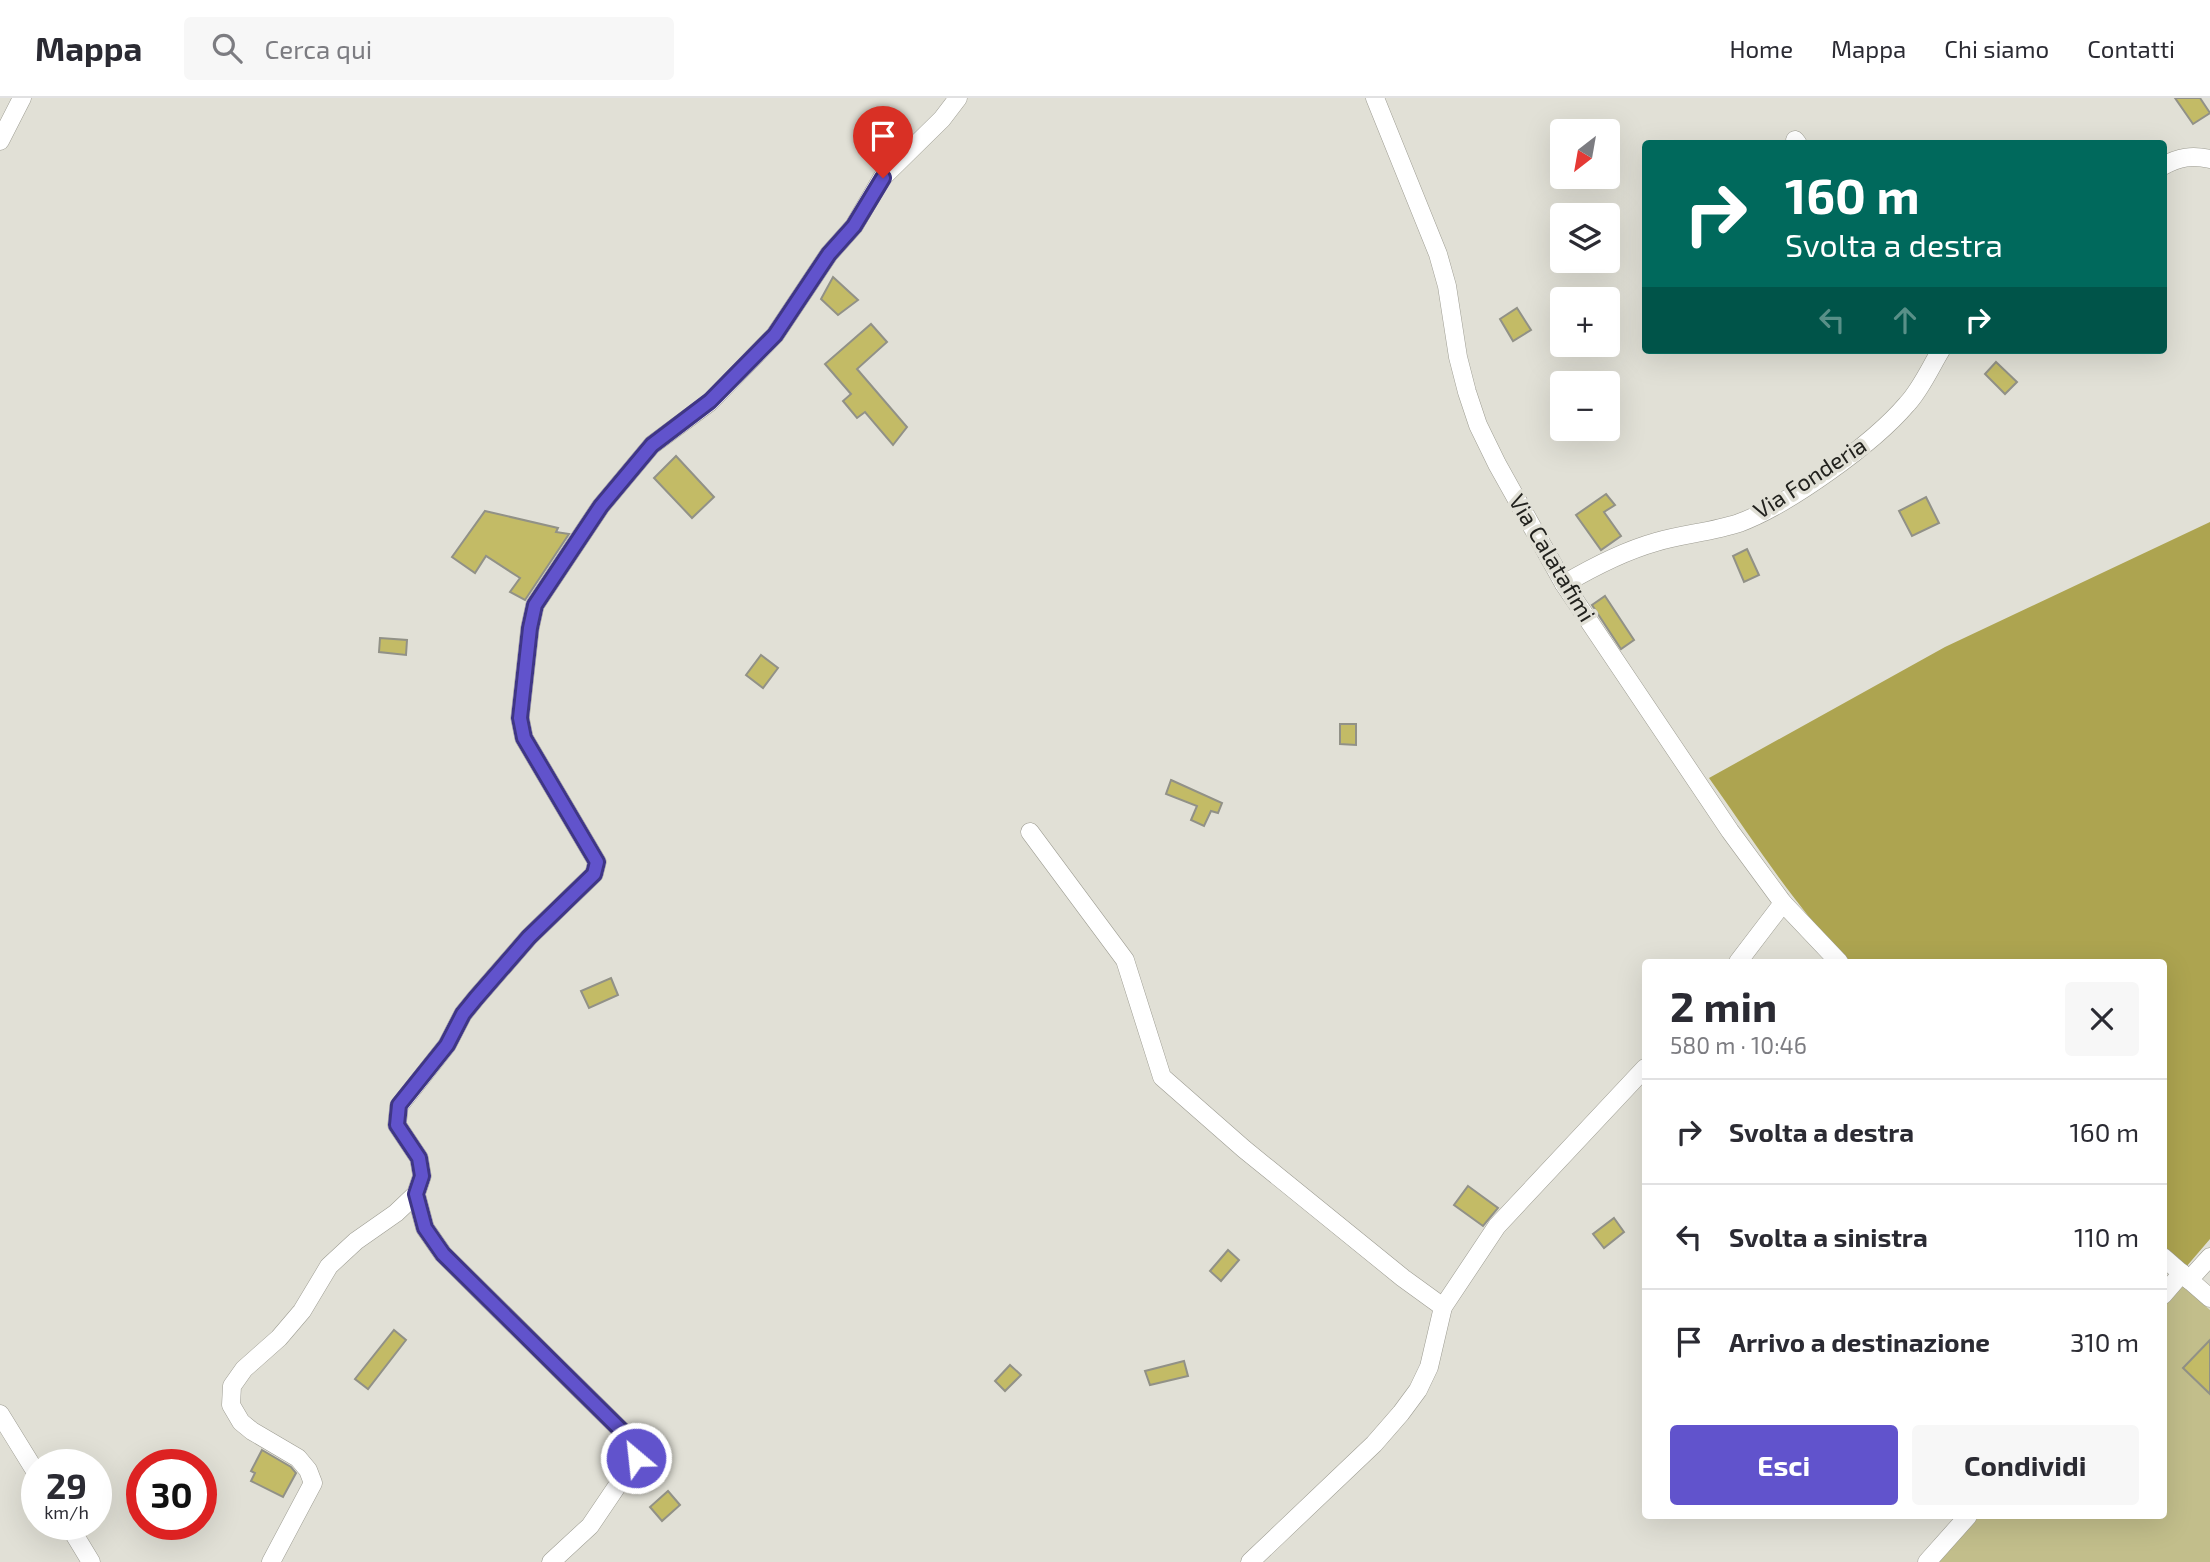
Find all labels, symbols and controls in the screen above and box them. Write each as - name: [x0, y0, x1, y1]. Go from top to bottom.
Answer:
- search box: [184, 17, 674, 80]
- text: Mappa: [35, 28, 142, 68]
- icon: search: [208, 29, 246, 67]
- text: Cerca qui: [264, 33, 372, 64]
- text: Home: [1729, 34, 1793, 63]
- text: Mappa: [1831, 34, 1906, 63]
- text: Chi siamo: [1944, 34, 2049, 63]
- text: Contatti: [2087, 34, 2175, 63]
- pin: [853, 106, 913, 178]
- icon: arrive: [864, 117, 902, 155]
- north arrow: [1550, 119, 1620, 189]
- map controls: [1550, 119, 1620, 441]
- text: 160 m: [1785, 165, 1920, 224]
- icon: right: [1670, 168, 1761, 259]
- button: layers: [1550, 203, 1620, 273]
- text: Svolta a destra: [1785, 225, 2003, 263]
- button: +: [1550, 287, 1620, 357]
- icon: left: [1813, 301, 1851, 339]
- icon: ahead: [1886, 301, 1924, 339]
- icon: right: [1959, 301, 1997, 339]
- button: −: [1550, 371, 1620, 441]
- street label: Via Fonderia: [1748, 430, 1871, 524]
- street label: Via Calatafimi: [1504, 489, 1602, 626]
- text: 2 min: [1670, 980, 1777, 1030]
- button: close: [2065, 982, 2139, 1056]
- text: 580 m · 10:46: [1670, 1031, 1807, 1059]
- icon: right: [1670, 1113, 1708, 1151]
- text: Svolta a destra: [1729, 1116, 1914, 1147]
- text: 160 m: [2070, 1116, 2139, 1147]
- icon: left: [1670, 1218, 1708, 1256]
- text: Svolta a sinistra: [1729, 1221, 1928, 1252]
- text: 110 m: [2074, 1221, 2139, 1252]
- icon: arrive: [1670, 1323, 1708, 1361]
- text: Arrivo a destinazione: [1729, 1326, 1990, 1357]
- text: 310 m: [2070, 1326, 2139, 1357]
- position arrow: [599, 1421, 673, 1495]
- button: Esci: [1670, 1425, 1898, 1505]
- button: Condividi: [1912, 1425, 2139, 1505]
- speed limit sign: 30: [126, 1449, 217, 1540]
- text: 29: [46, 1464, 87, 1506]
- text: km/h: [44, 1501, 89, 1523]

